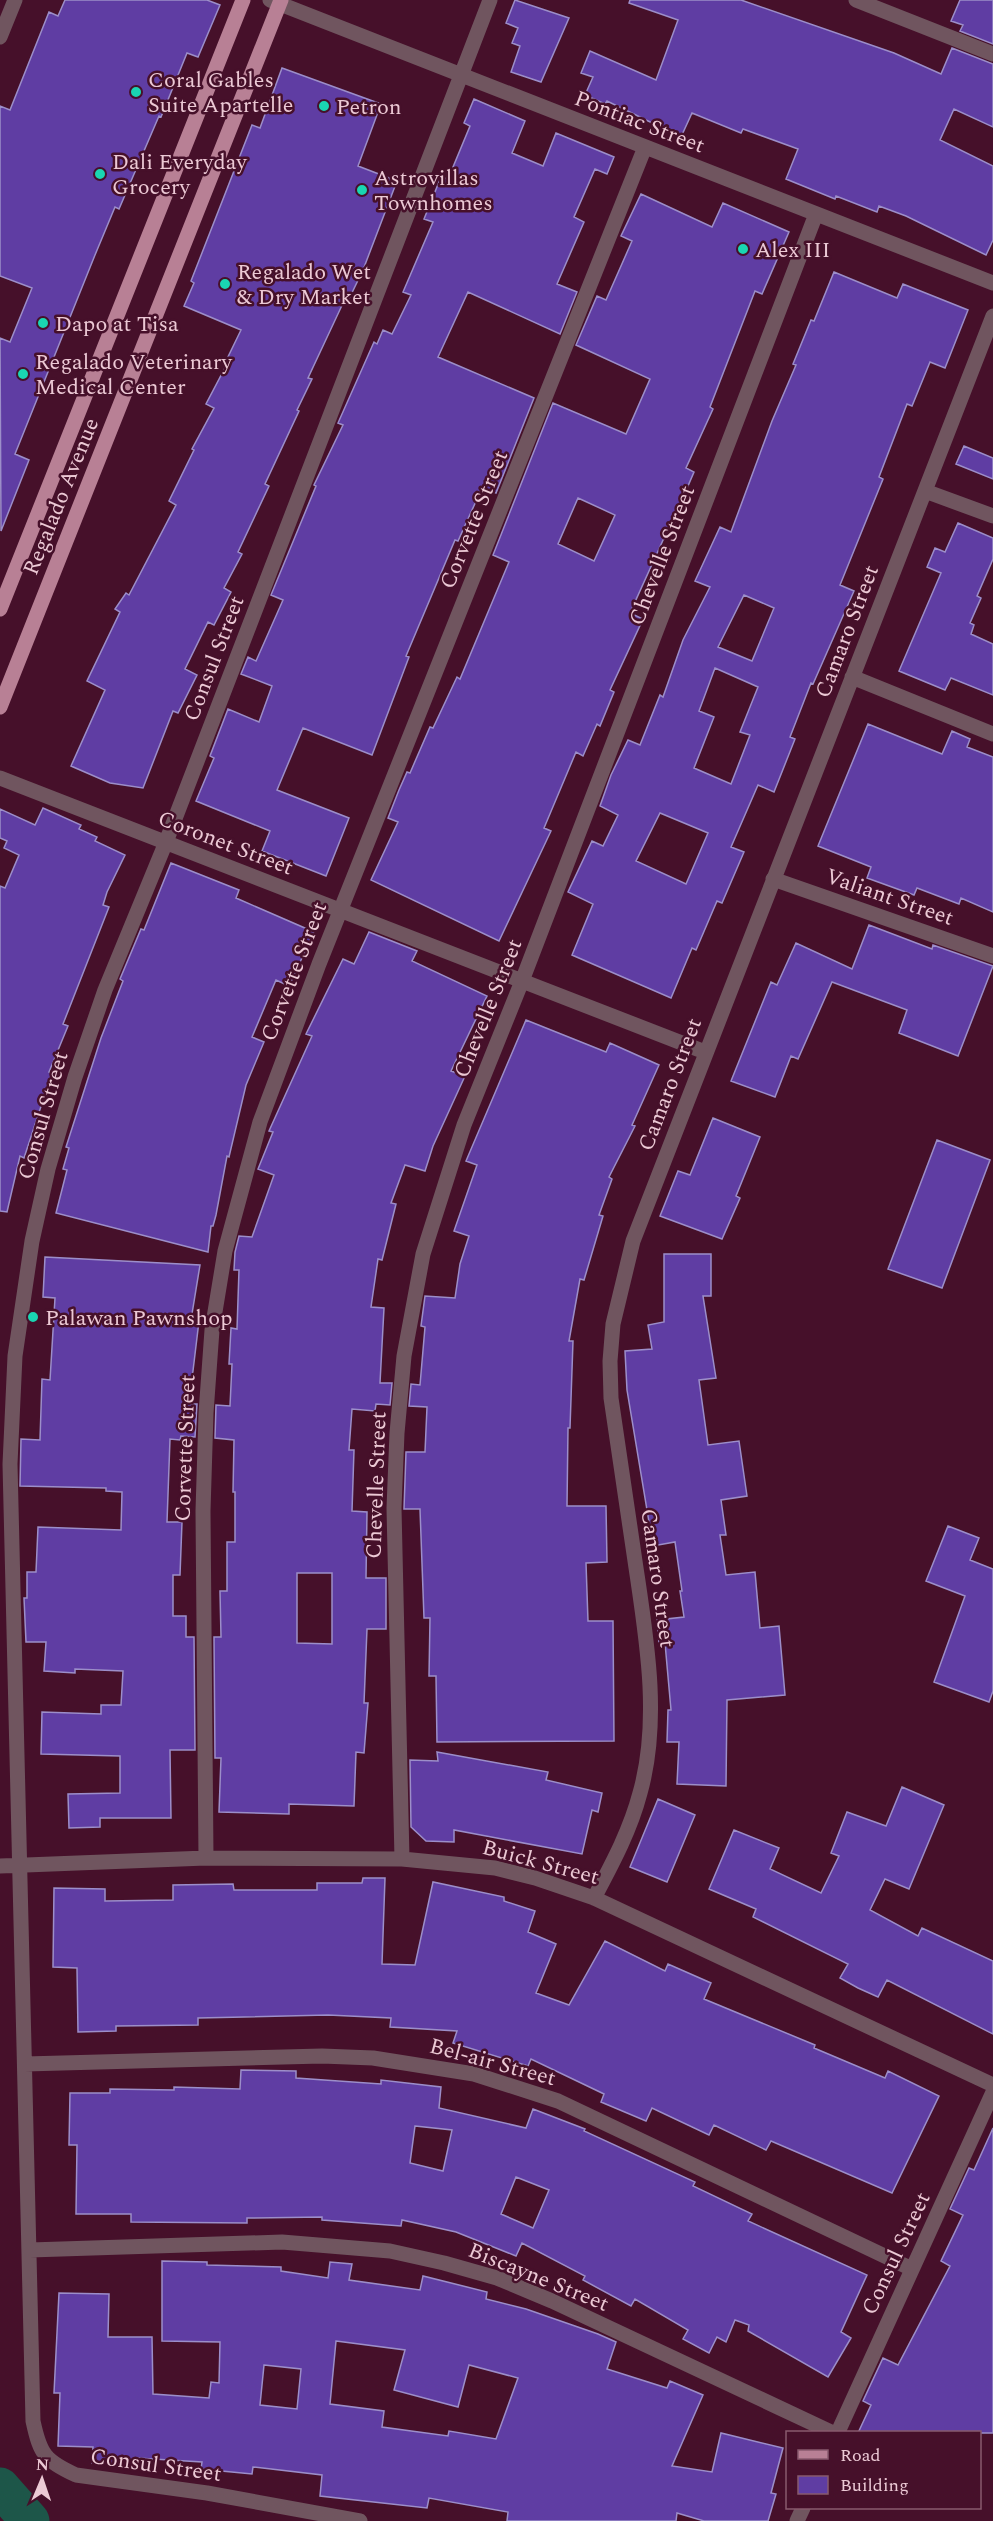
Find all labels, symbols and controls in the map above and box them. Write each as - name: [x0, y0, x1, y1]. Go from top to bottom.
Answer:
- place label: Coral Gables Suite Apartelle: [148, 64, 293, 122]
- street label: Pontiac Street: [569, 82, 710, 163]
- marker: Coral Gables Suite Apartelle: [129, 85, 143, 99]
- place label: Petron: [336, 91, 402, 124]
- marker: Petron: [317, 99, 331, 113]
- place label: Dali Everyday Grocery: [112, 146, 248, 204]
- place label: Astrovillas Townhomes: [374, 162, 493, 220]
- marker: Dali Everyday Grocery: [93, 167, 107, 181]
- marker: Astrovillas Townhomes: [355, 183, 369, 197]
- place label: Alex III: [755, 234, 830, 267]
- marker: Alex III: [736, 242, 750, 256]
- place label: Regalado Wet & Dry Market: [237, 256, 371, 314]
- marker: Regalado Wet & Dry Market: [218, 277, 232, 291]
- place label: Dapo at Tisa: [55, 308, 179, 341]
- marker: Dapo at Tisa: [36, 316, 50, 330]
- place label: Regalado Veterinary Medical Center: [35, 346, 234, 404]
- marker: Regalado Veterinary Medical Center: [16, 367, 30, 381]
- street label: Regalado Avenue: [15, 413, 108, 580]
- street label: Corvette Street: [432, 445, 517, 594]
- street label: Chevelle Street: [621, 481, 704, 630]
- street label: Camaro Street: [807, 560, 888, 703]
- street label: Consul Street: [175, 591, 254, 726]
- street label: Coronet Street: [153, 802, 298, 884]
- street label: Valiant Street: [821, 860, 958, 935]
- street label: Corvette Street: [253, 897, 336, 1046]
- street label: Chevelle Street: [445, 934, 531, 1083]
- street label: Camaro Street: [630, 1013, 711, 1156]
- street label: Consul Street: [9, 1047, 78, 1184]
- place label: Palawan Pawnshop: [45, 1302, 233, 1335]
- marker: Palawan Pawnshop: [26, 1310, 40, 1324]
- street label: Corvette Street: [166, 1374, 205, 1522]
- street label: Chevelle Street: [357, 1411, 396, 1559]
- street label: Camaro Street: [631, 1507, 684, 1650]
- street label: Buick Street: [479, 1831, 603, 1894]
- street label: Bel-air Street: [426, 2030, 560, 2095]
- street label: Consul Street: [853, 2187, 939, 2321]
- street label: Biscayne Street: [463, 2234, 614, 2321]
- legend: [786, 2431, 981, 2509]
- street label: Consul Street: [88, 2440, 224, 2491]
- text: Road: [840, 2442, 881, 2469]
- north arrow: [12, 2449, 72, 2509]
- text: N: [36, 2453, 49, 2477]
- text: Building: [840, 2472, 909, 2499]

